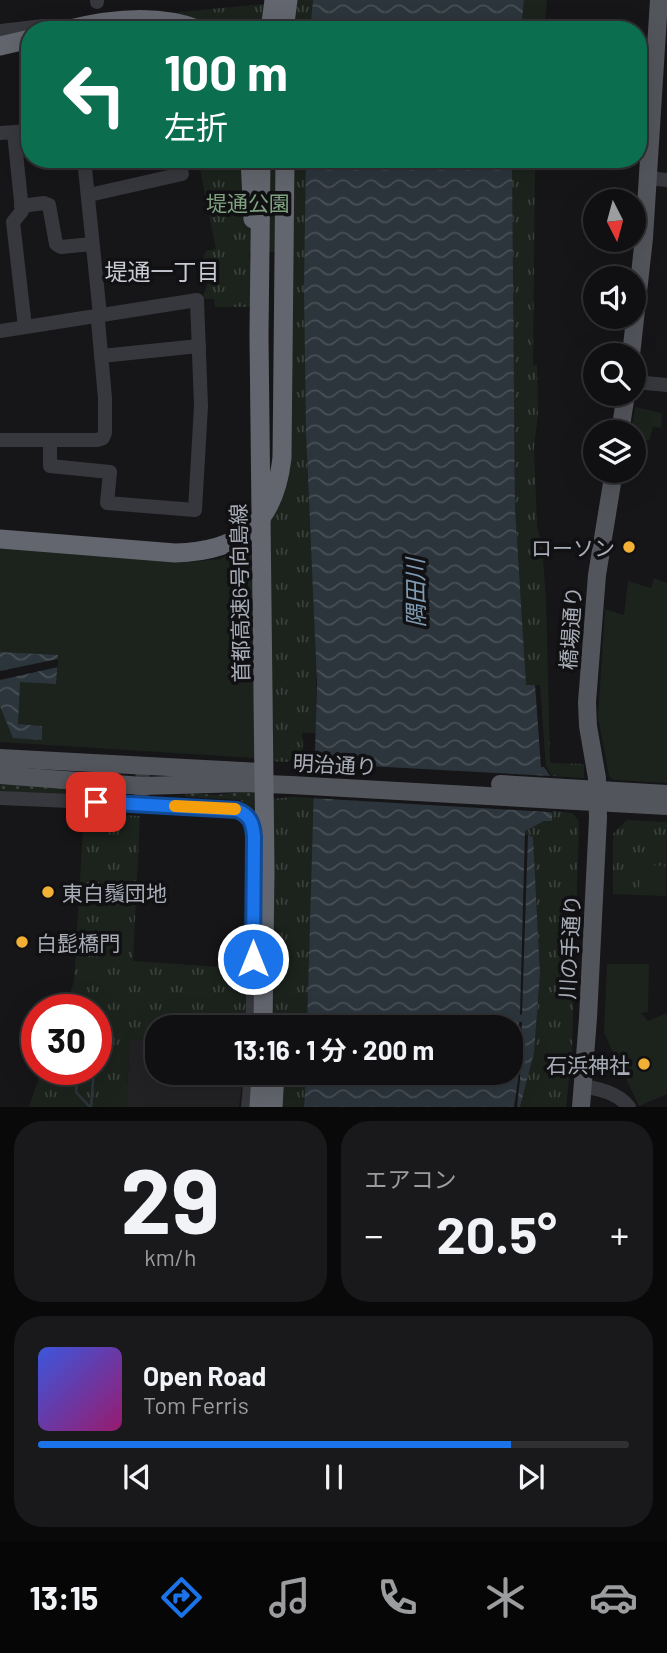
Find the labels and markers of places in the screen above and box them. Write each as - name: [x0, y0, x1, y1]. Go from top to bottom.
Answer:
- place label: ローソン: [531, 535, 615, 560]
- marker: ローソン: [621, 539, 637, 555]
- pin: [66, 772, 126, 832]
- place label: 東白鬚団地: [62, 880, 167, 905]
- marker: 東白鬚団地: [40, 884, 56, 900]
- place label: 白髭橋門: [36, 930, 120, 955]
- marker: 白髭橋門: [14, 934, 30, 950]
- place label: 石浜神社: [546, 1052, 630, 1077]
- marker: 石浜神社: [636, 1056, 652, 1072]

